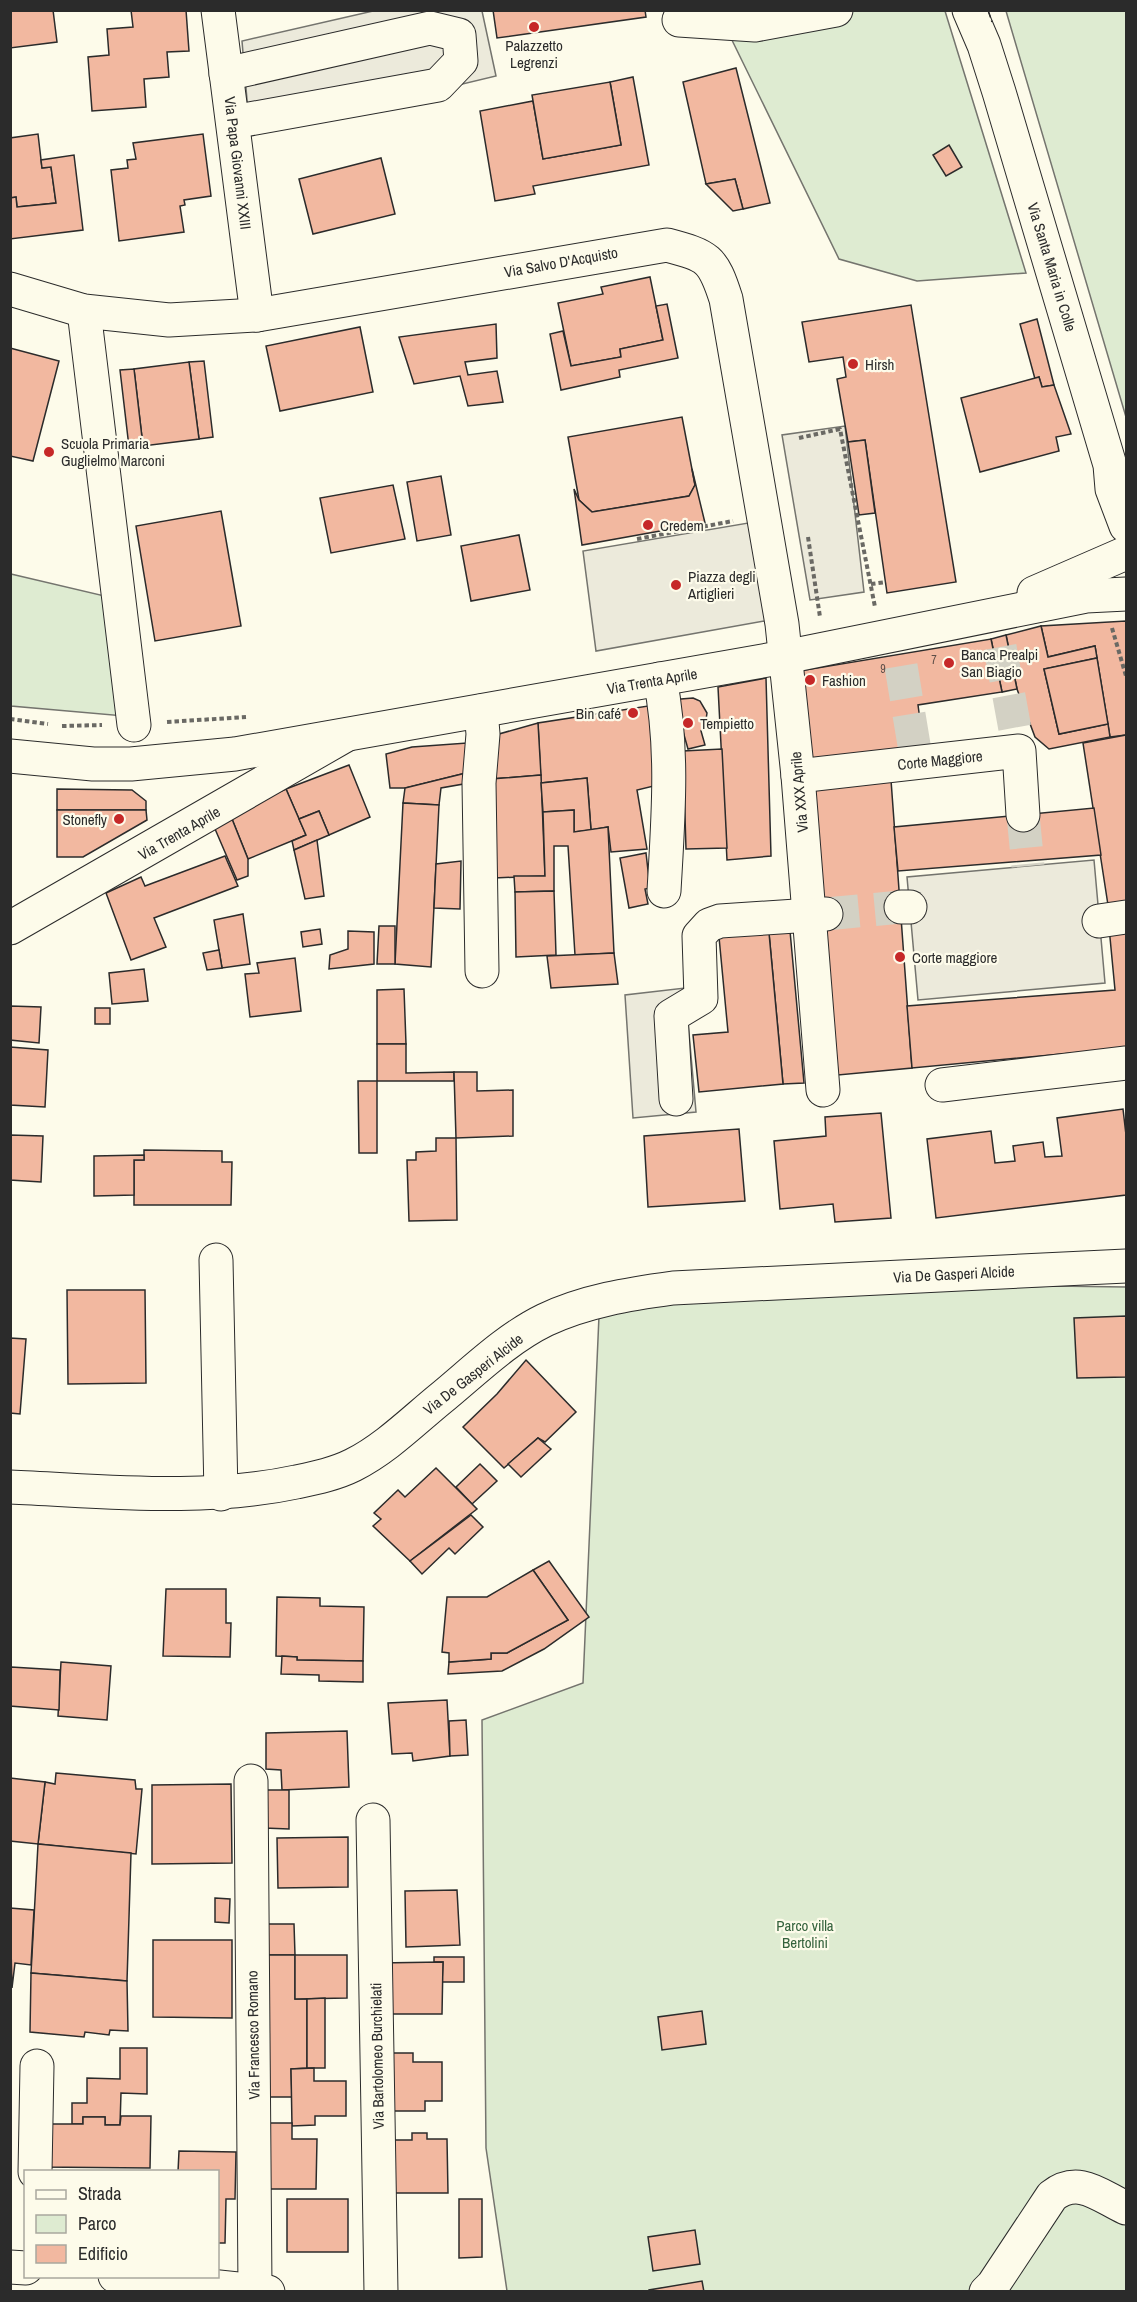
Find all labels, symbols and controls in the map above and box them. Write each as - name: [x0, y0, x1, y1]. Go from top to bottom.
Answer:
- marker: Palazzetto Legrenzi: [527, 20, 541, 34]
- place label: Palazzetto Legrenzi: [505, 35, 563, 73]
- street label: Via Papa Giovanni XXIII: [219, 95, 257, 231]
- street label: Via Santa Maria in Colle: [1022, 200, 1082, 334]
- street label: Via Salvo D'Acquisto: [503, 242, 620, 282]
- place label: Hirsh: [865, 354, 894, 375]
- marker: Hirsh: [846, 357, 860, 371]
- place label: Scuola Primaria Guglielmo Marconi: [61, 433, 165, 471]
- marker: Scuola Primaria Guglielmo Marconi: [42, 445, 56, 459]
- place label: Credem: [660, 515, 704, 536]
- marker: Credem: [641, 518, 655, 532]
- place label: Piazza degli Artiglieri: [687, 566, 756, 604]
- marker: Piazza degli Artiglieri: [669, 578, 683, 592]
- place label: Banca Prealpi San Biagio: [961, 644, 1038, 682]
- house number: 7: [931, 652, 937, 668]
- marker: Banca Prealpi San Biagio: [942, 656, 956, 670]
- house number: 9: [880, 661, 886, 677]
- street label: Via Trenta Aprile: [605, 663, 699, 699]
- place label: Fashion: [822, 670, 866, 691]
- marker: Fashion: [803, 673, 817, 687]
- place label: Bin café: [576, 703, 621, 724]
- marker: Bin café: [626, 706, 640, 720]
- place label: Tempietto: [700, 713, 754, 734]
- marker: Tempietto: [681, 716, 695, 730]
- street label: Corte Maggiore: [896, 745, 984, 775]
- street label: Via XXX Aprile: [785, 751, 813, 833]
- street label: Via Trenta Aprile: [134, 801, 224, 865]
- place label: Stonefly: [63, 809, 108, 830]
- marker: Stonefly: [112, 812, 126, 826]
- place label: Corte maggiore: [912, 947, 998, 968]
- marker: Corte maggiore: [893, 950, 907, 964]
- street label: Via De Gasperi Alcide: [893, 1260, 1015, 1288]
- street label: Via De Gasperi Alcide: [419, 1328, 527, 1420]
- park label: Parco villa Bertolini: [776, 1915, 834, 1953]
- street label: Via Francesco Romano: [241, 1970, 265, 2100]
- street label: Via Bartolomeo Burchielati: [365, 1982, 389, 2130]
- legend: [24, 2170, 219, 2278]
- text: Strada: [78, 2181, 122, 2206]
- text: Parco: [78, 2211, 117, 2236]
- text: Edificio: [78, 2241, 128, 2266]

